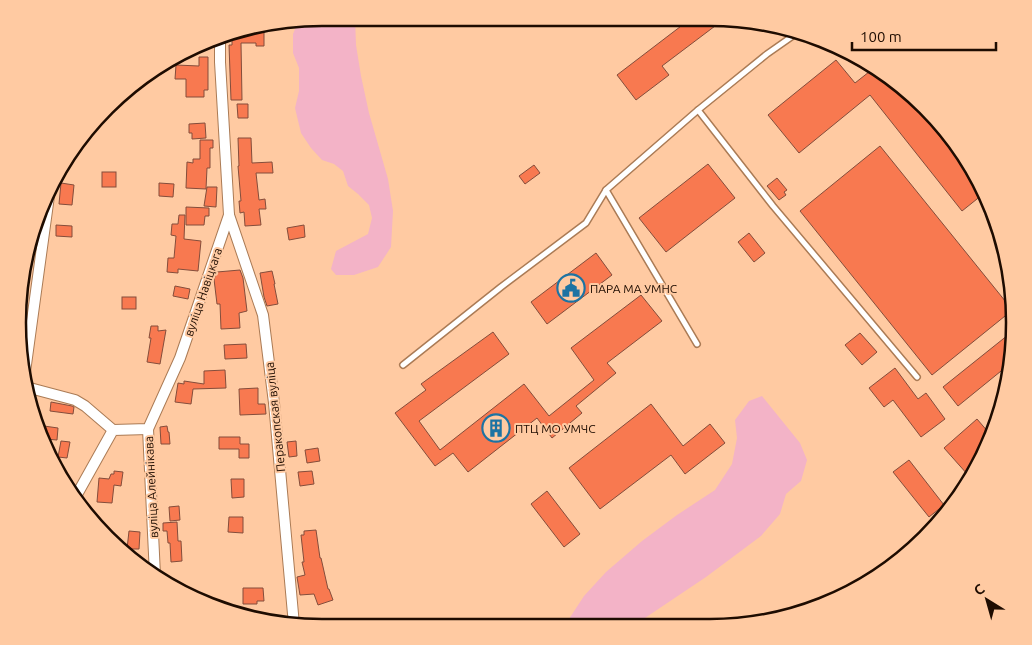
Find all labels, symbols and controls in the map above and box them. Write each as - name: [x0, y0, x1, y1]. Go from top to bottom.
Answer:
- scale bar: [852, 20, 996, 52]
- text: 100 m: [860, 28, 902, 45]
- street label: вуліца Навіцкага: [182, 246, 224, 338]
- public building icon: ПАРА МА УМНС: [556, 273, 586, 303]
- place label: ПАРА МА УМНС: [590, 282, 678, 295]
- street label: Перакопская вуліца: [263, 361, 287, 473]
- building icon: ПТЦ МО УМЧС: [481, 413, 511, 443]
- place label: ПТЦ МО УМЧС: [515, 422, 596, 435]
- street label: вуліца Алейнікава: [142, 436, 160, 538]
- north arrow: [962, 575, 1012, 625]
- text: С: [971, 581, 988, 599]

